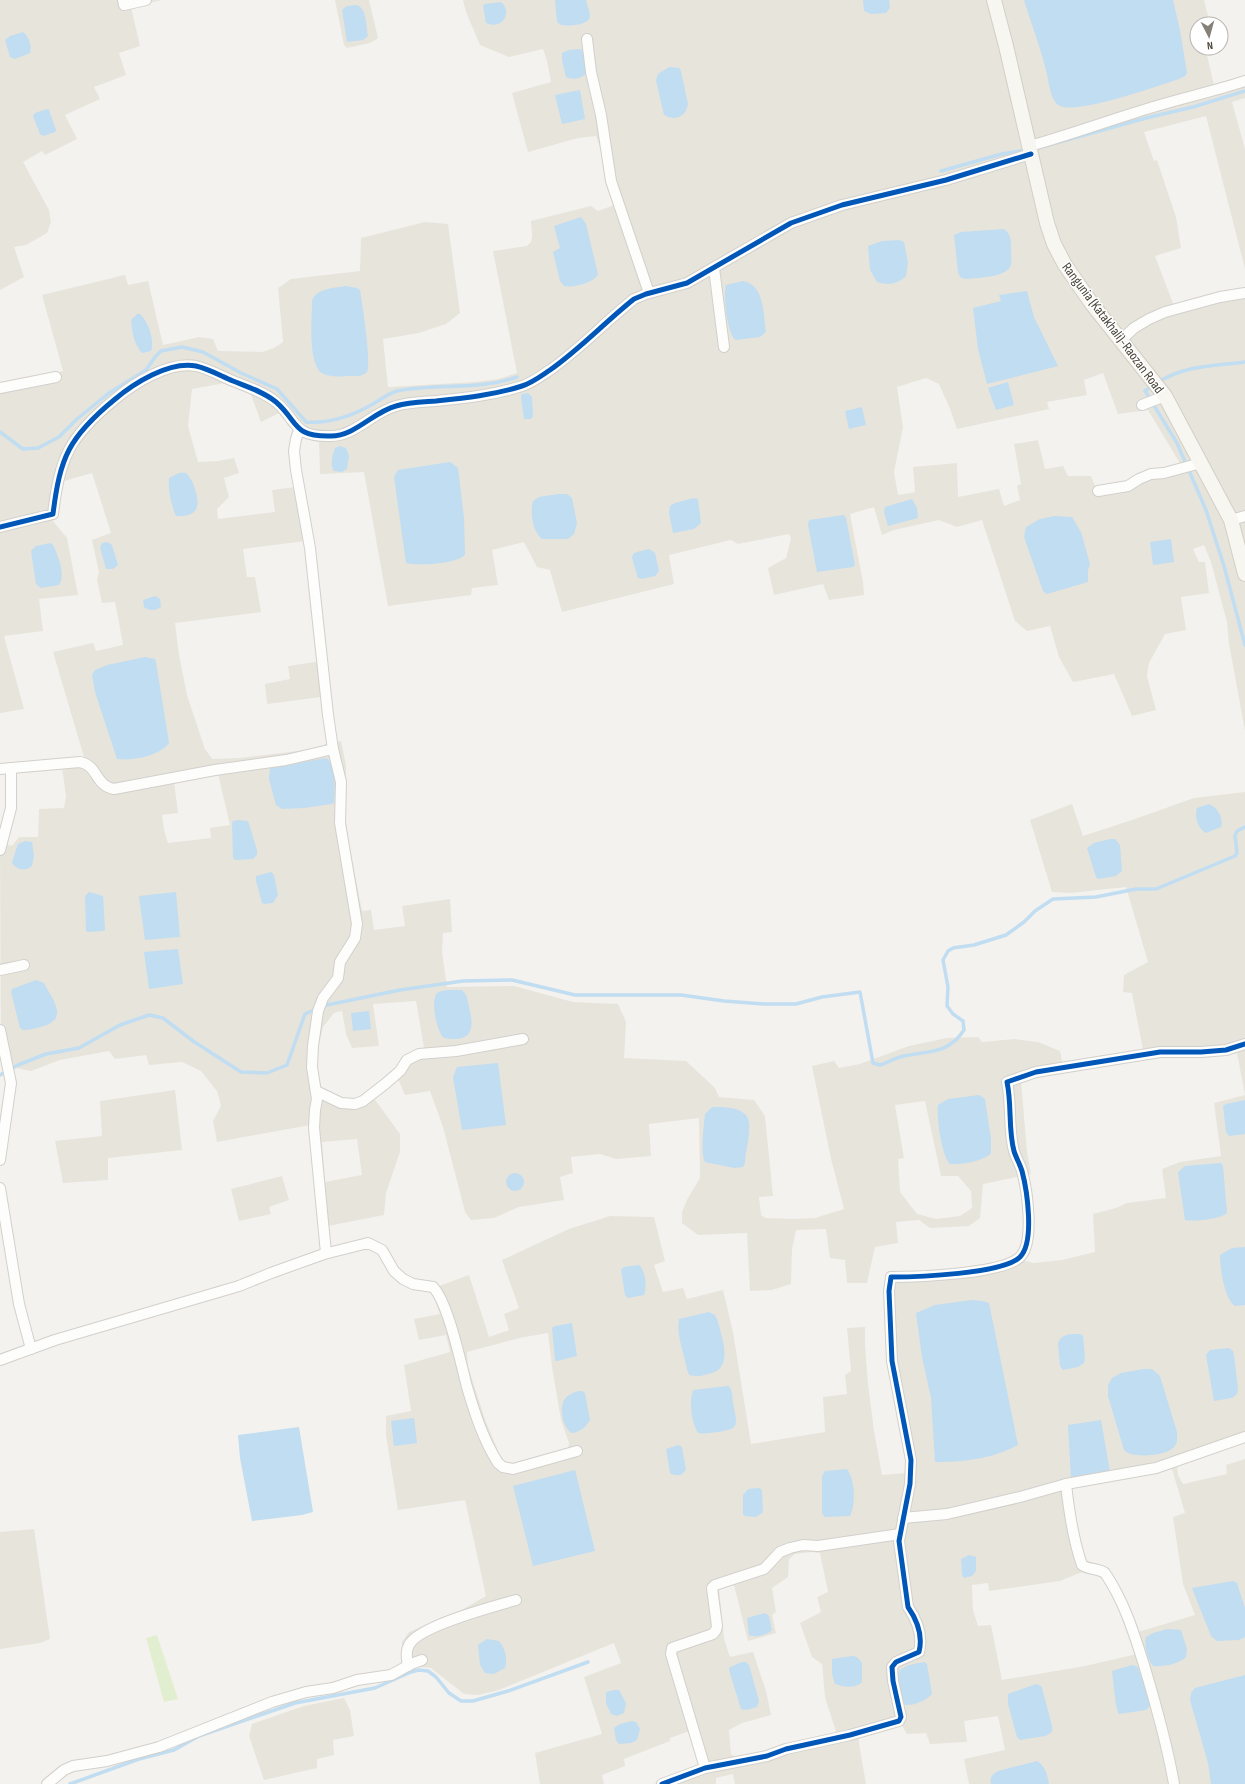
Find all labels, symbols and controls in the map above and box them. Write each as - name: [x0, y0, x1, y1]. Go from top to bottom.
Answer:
- north arrow: [1189, 16, 1229, 56]
- text: N: [1206, 39, 1214, 52]
- street label: Rangunia (Katakhali)-Raozan Road: [1058, 259, 1168, 397]

